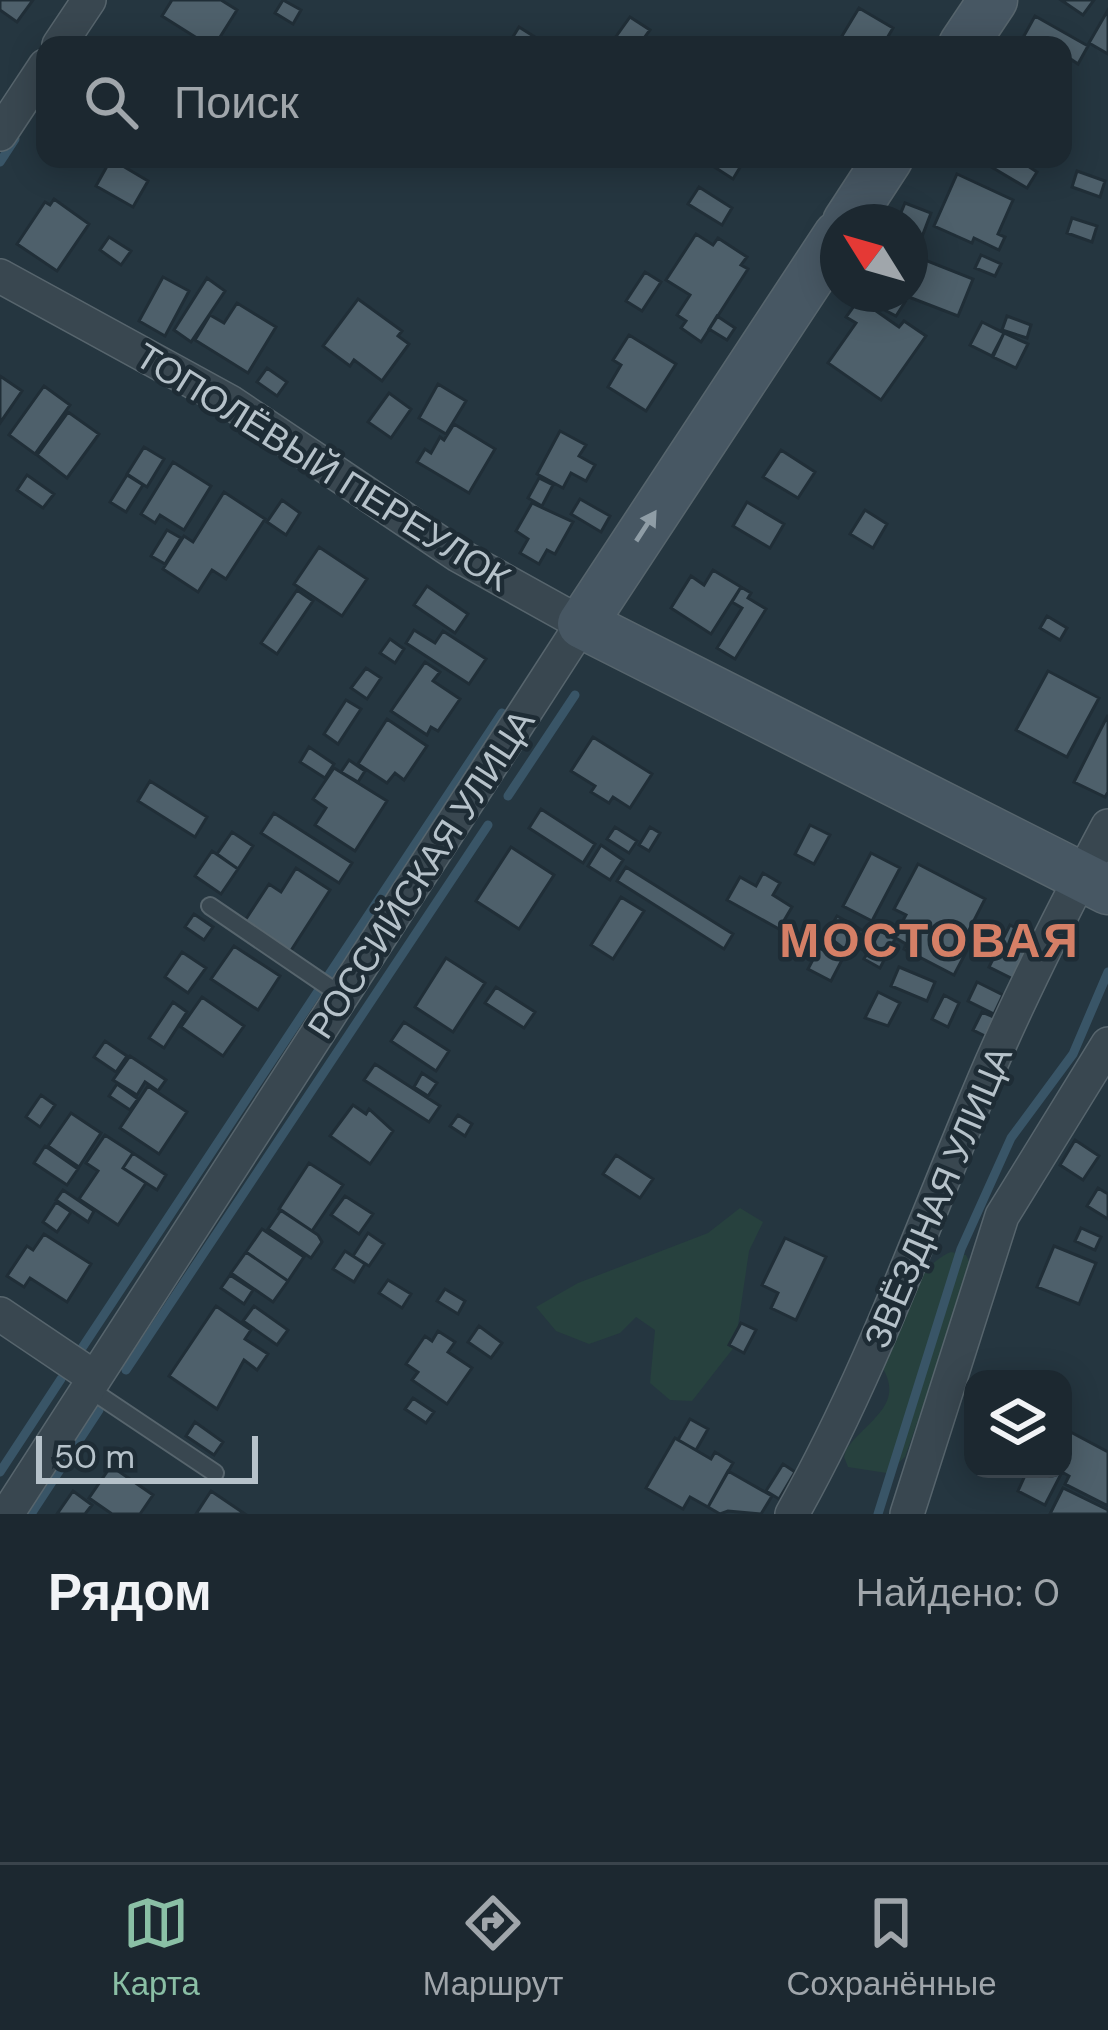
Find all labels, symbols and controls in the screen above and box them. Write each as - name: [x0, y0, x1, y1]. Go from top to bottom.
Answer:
- search box: [36, 36, 1072, 168]
- icon: search: [78, 69, 144, 135]
- text: Поиск: [174, 73, 299, 132]
- north arrow: [820, 204, 928, 312]
- street label: ТОПОЛЁВЫЙ ПЕРЕУЛОК: [127, 332, 519, 602]
- one-way arrow: [635, 509, 657, 542]
- street label: РОССИЙСКАЯ УЛИЦА: [297, 700, 545, 1048]
- district label: МОСТОВАЯ: [779, 909, 1081, 972]
- street label: ЗВЁЗДНАЯ УЛИЦА: [853, 1039, 1023, 1355]
- map controls: [964, 1370, 1072, 1478]
- button: layers: [964, 1370, 1072, 1478]
- scale bar: [36, 1430, 258, 1483]
- text: 50 m: [54, 1435, 135, 1478]
- text: Рядом: [48, 1559, 212, 1626]
- text: Найдено: 0: [856, 1567, 1060, 1618]
- tab: Карта: [111, 1890, 200, 2005]
- tab: Маршрут: [423, 1890, 563, 2005]
- tab: Сохранённые: [786, 1890, 997, 2005]

